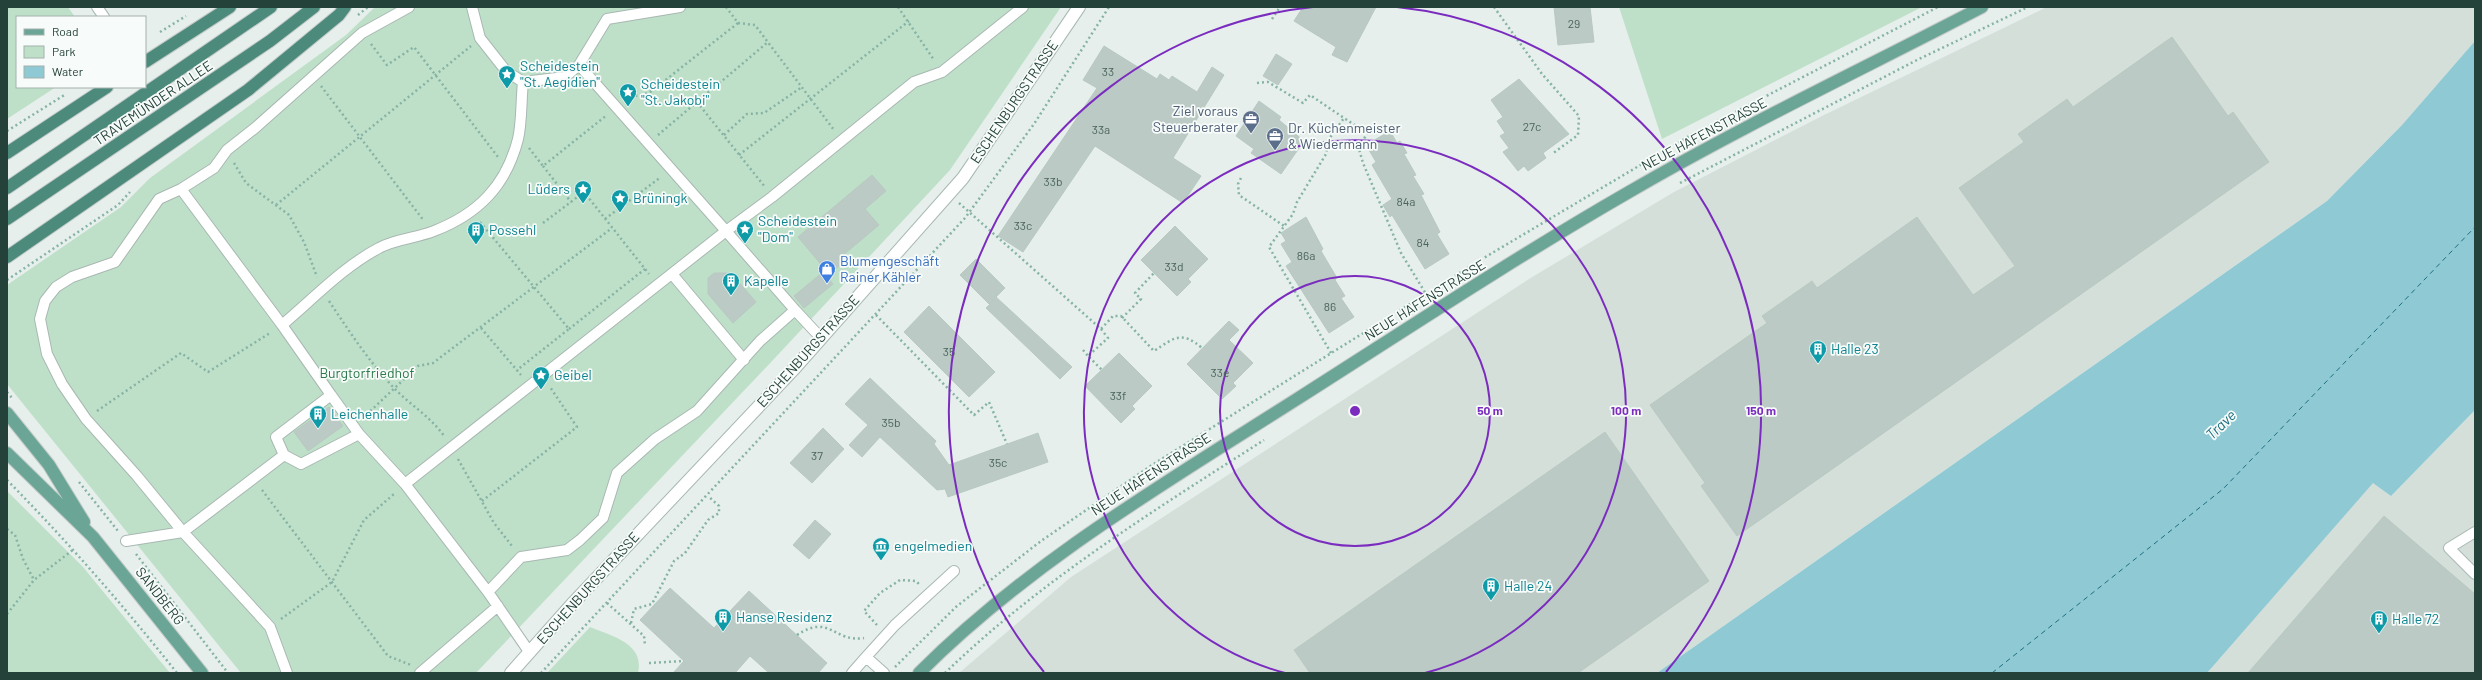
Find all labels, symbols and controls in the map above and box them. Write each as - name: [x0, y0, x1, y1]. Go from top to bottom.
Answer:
- legend: [16, 16, 146, 88]
- house number: 29: [1568, 16, 1580, 30]
- text: Road: [52, 24, 79, 38]
- street label: ESCHENBURGSTRASSE: [966, 37, 1061, 166]
- text: Park: [52, 44, 76, 58]
- street label: TRAVEMÜNDER ALLEE: [90, 57, 215, 149]
- place label: Scheidestein "St. Aegidien": [520, 57, 600, 90]
- text: Water: [52, 64, 84, 78]
- place icon: Scheidestein "St. Aegidien": [497, 64, 517, 89]
- house number: 33: [1102, 64, 1114, 78]
- place label: Scheidestein "St. Jakobi": [641, 75, 720, 108]
- place icon: Scheidestein "St. Jakobi": [618, 82, 638, 107]
- street label: NEUE HAFENSTRASSE: [1638, 93, 1769, 174]
- place label: Ziel voraus Steuerberater: [1153, 102, 1238, 135]
- office icon: Ziel voraus Steuerberater: [1241, 109, 1261, 134]
- place label: Dr. Küchenmeister & Wiedermann: [1288, 119, 1400, 152]
- house number: 27c: [1523, 119, 1541, 133]
- house number: 33a: [1092, 122, 1110, 136]
- office icon: Dr. Küchenmeister & Wiedermann: [1265, 126, 1285, 151]
- house number: 33b: [1044, 174, 1062, 188]
- place icon: Lüders: [573, 179, 593, 204]
- place label: Lüders: [528, 180, 570, 197]
- place icon: Brüningk: [610, 188, 630, 213]
- place label: Brüningk: [633, 189, 688, 206]
- house number: 84a: [1397, 194, 1416, 208]
- place label: Scheidestein "Dom": [758, 212, 837, 245]
- house number: 33c: [1014, 218, 1032, 232]
- place icon: Scheidestein "Dom": [735, 219, 755, 244]
- building icon: Possehl: [466, 220, 486, 245]
- place label: Possehl: [489, 221, 536, 238]
- house number: 84: [1417, 235, 1429, 249]
- house number: 86a: [1297, 248, 1315, 262]
- place label: Blumengeschäft Rainer Kähler: [840, 252, 940, 285]
- street label: NEUE HAFENSTRASSE: [1361, 255, 1488, 344]
- shop icon: Blumengeschäft Rainer Kähler: [817, 259, 837, 284]
- house number: 33d: [1165, 259, 1183, 273]
- building icon: Kapelle: [721, 271, 741, 296]
- place label: Kapelle: [744, 272, 789, 289]
- street label: ESCHENBURGSTRASSE: [753, 291, 862, 410]
- house number: 86: [1324, 299, 1336, 313]
- building icon: Halle 23: [1808, 339, 1828, 364]
- place label: Halle 23: [1831, 340, 1879, 357]
- house number: 35: [943, 344, 955, 358]
- park label: Burgtorfriedhof: [319, 364, 415, 381]
- place icon: Geibel: [531, 365, 551, 390]
- house number: 33e: [1211, 365, 1229, 379]
- place label: Geibel: [554, 366, 592, 383]
- house number: 33f: [1110, 388, 1126, 402]
- text: 50 m: [1477, 403, 1503, 417]
- text: 100 m: [1611, 403, 1641, 417]
- text: 150 m: [1746, 403, 1776, 417]
- building icon: Leichenhalle: [308, 404, 328, 429]
- centre of rings: [1348, 404, 1362, 418]
- place label: Leichenhalle: [331, 405, 408, 422]
- water label: Trave: [2201, 405, 2239, 443]
- house number: 35b: [882, 415, 900, 429]
- street label: NEUE HAFENSTRASSE: [1088, 428, 1214, 519]
- house number: 37: [811, 448, 823, 462]
- house number: 35c: [989, 455, 1007, 469]
- street label: ESCHENBURGSTRASSE: [533, 528, 642, 647]
- museum icon: engelmedien: [871, 536, 891, 561]
- place label: engelmedien: [894, 537, 972, 554]
- street label: SANDBERG: [132, 563, 188, 628]
- building icon: Halle 24: [1481, 576, 1501, 601]
- place label: Halle 24: [1504, 577, 1552, 594]
- building icon: Hanse Residenz: [713, 607, 733, 632]
- place label: Hanse Residenz: [736, 608, 832, 625]
- building icon: Halle 72: [2369, 609, 2389, 634]
- place label: Halle 72: [2392, 610, 2439, 627]

